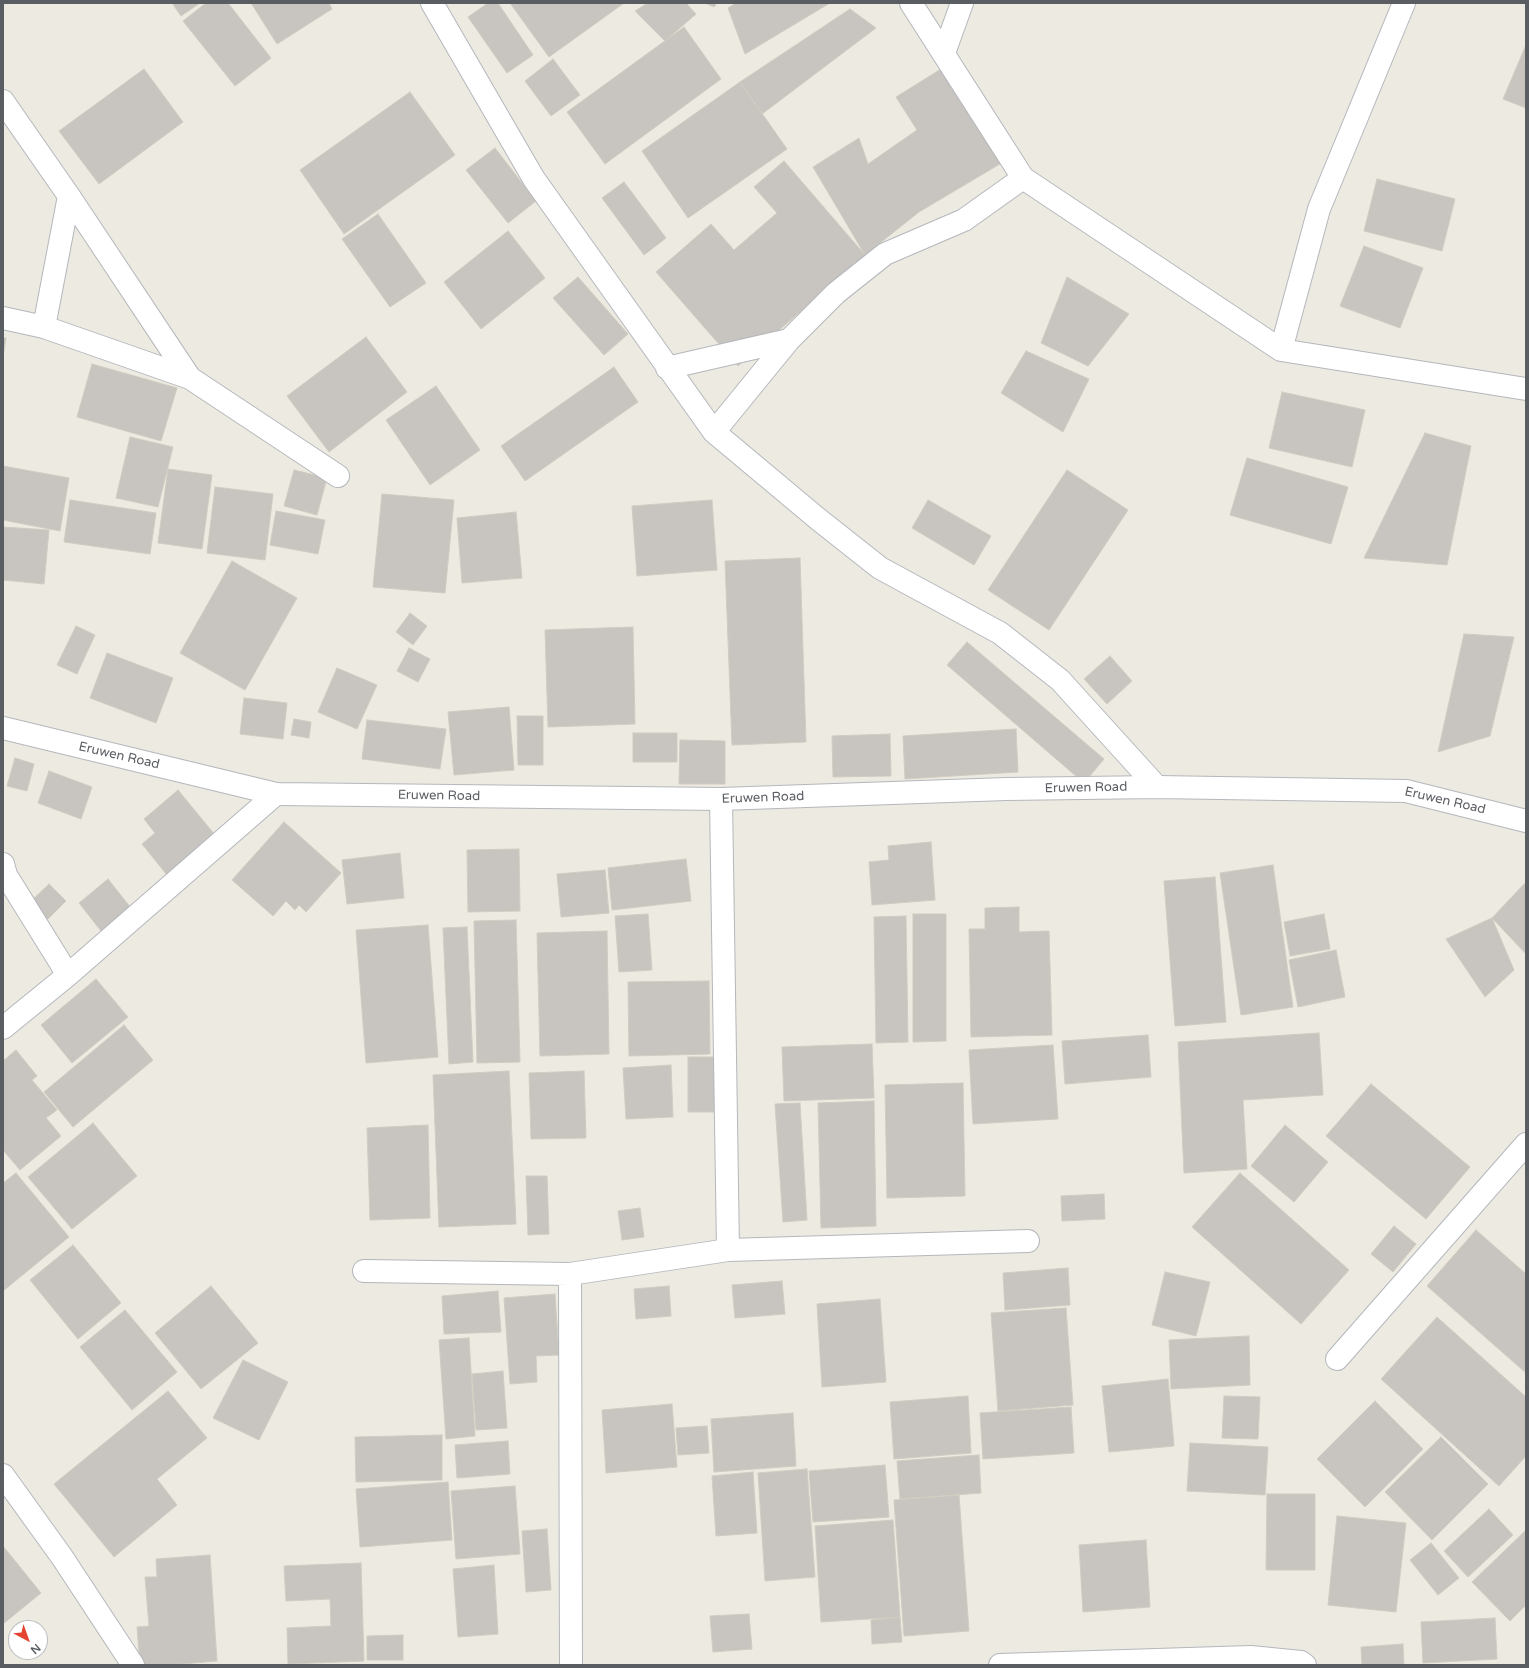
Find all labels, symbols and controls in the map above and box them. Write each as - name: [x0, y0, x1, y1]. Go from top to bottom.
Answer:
- street label: Eruwen Road: [77, 739, 161, 773]
- street label: Eruwen Road: [1045, 779, 1127, 797]
- street label: Eruwen Road: [1403, 784, 1487, 818]
- street label: Eruwen Road: [398, 787, 480, 805]
- street label: Eruwen Road: [721, 789, 805, 807]
- north arrow: [8, 1620, 48, 1660]
- text: N: [28, 1641, 43, 1656]

